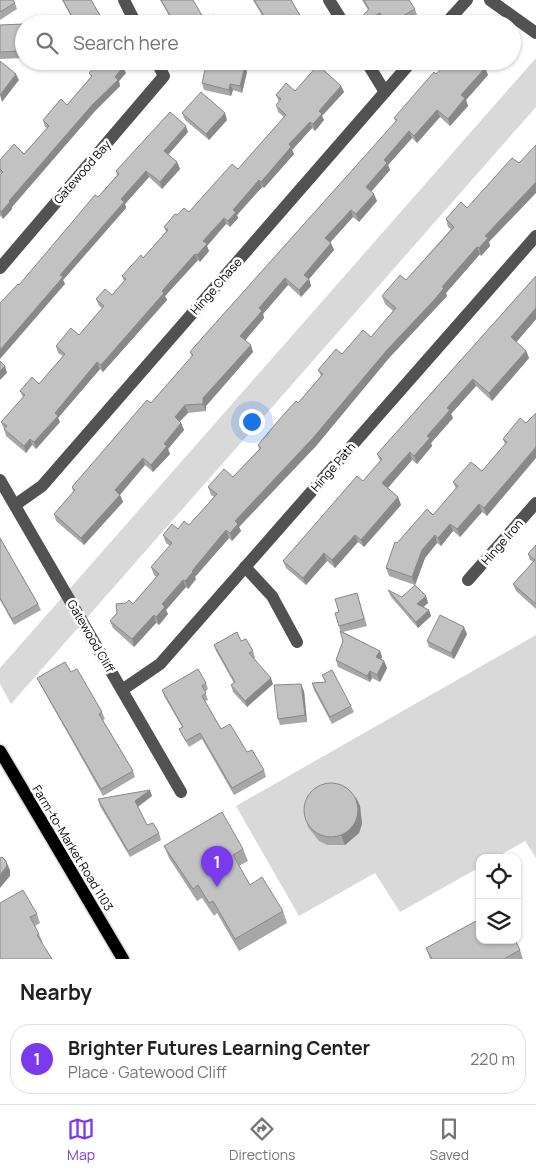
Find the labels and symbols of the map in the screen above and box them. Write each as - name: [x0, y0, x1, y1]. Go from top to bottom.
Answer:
- street label: Gatewood Bay: [50, 136, 115, 207]
- street label: Hinge Chase: [187, 254, 245, 318]
- your location: [239, 409, 265, 435]
- street label: Hinge Path: [307, 439, 359, 495]
- street label: Hinge Iron: [477, 515, 527, 569]
- street label: Gatewood Cliff: [63, 597, 119, 675]
- street label: Farm-to-Market Road 1103: [29, 782, 117, 914]
- pin: 1: [201, 846, 233, 887]

